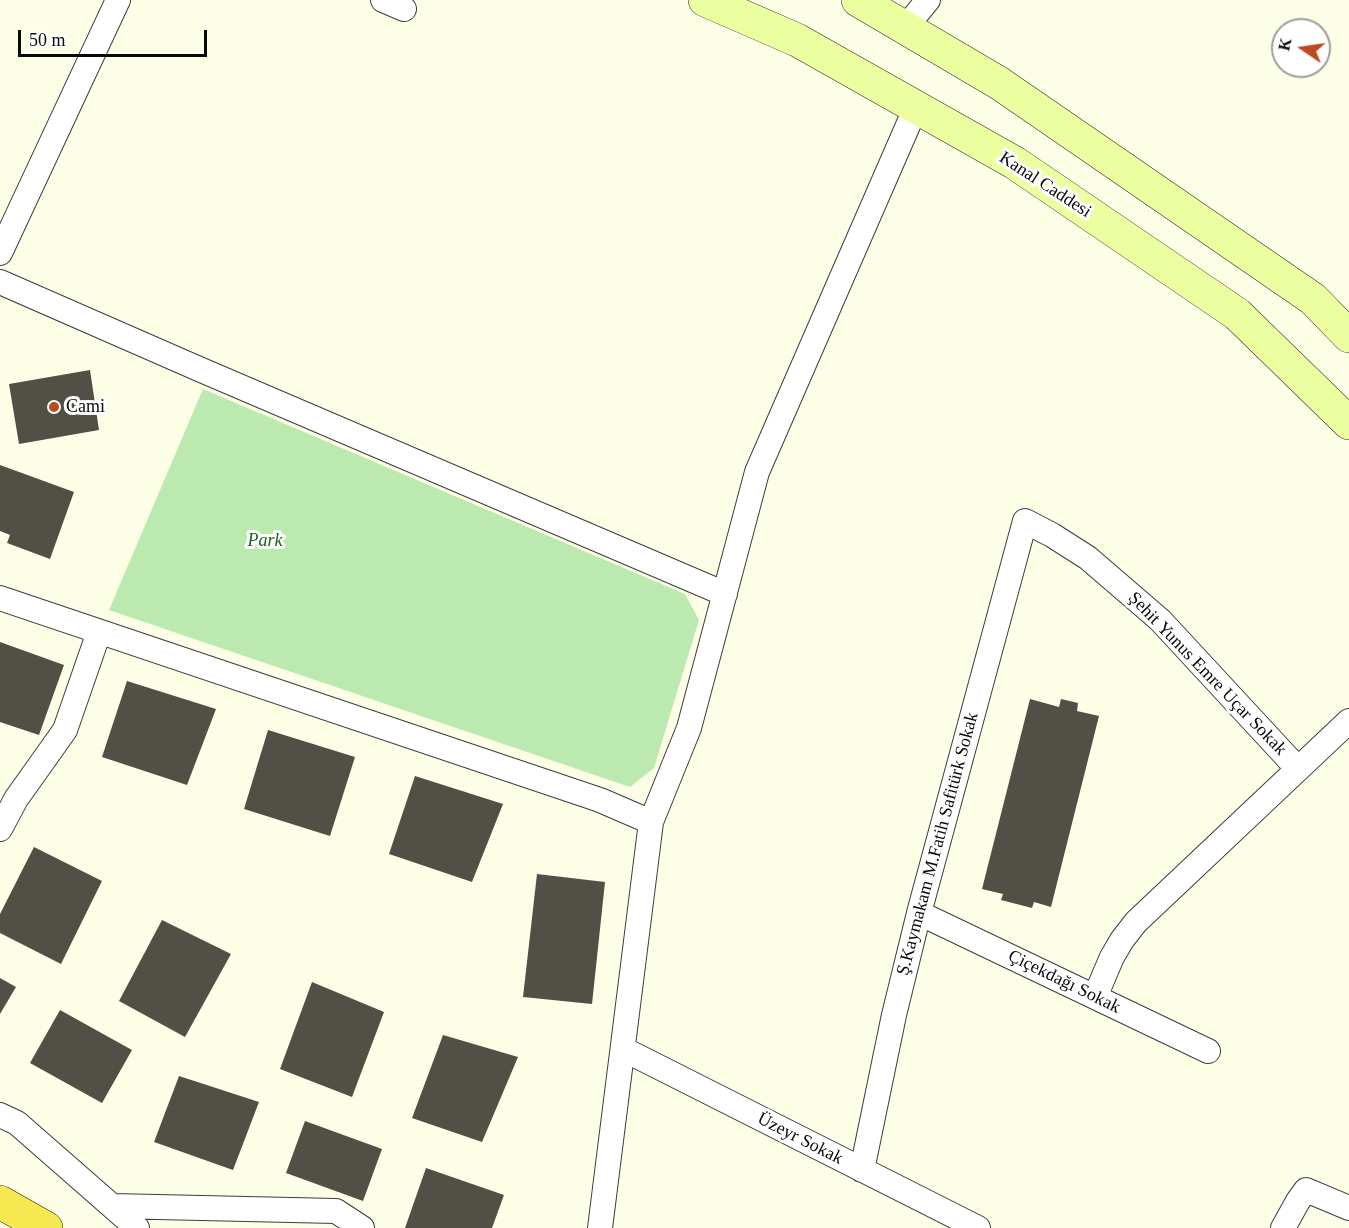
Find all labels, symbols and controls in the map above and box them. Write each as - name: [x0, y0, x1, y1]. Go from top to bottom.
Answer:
- scale bar: [21, 18, 210, 56]
- north arrow: [1271, 18, 1331, 78]
- text: 50 m: [29, 30, 66, 50]
- text: K: [1275, 36, 1295, 52]
- street label: Kanal Caddesi: [995, 147, 1095, 223]
- place label: Cami: [66, 396, 105, 418]
- marker: Cami: [47, 400, 61, 414]
- park label: Park: [248, 530, 282, 552]
- street label: Şehit Yunus Emre Uçar Sokak: [1123, 588, 1291, 760]
- street label: Ş.Kaymakam M.Fatih Safitürk Sokak: [892, 710, 984, 978]
- street label: Çiçekdağı Sokak: [1004, 945, 1124, 1019]
- street label: Üzeyr Sokak: [753, 1108, 847, 1170]

